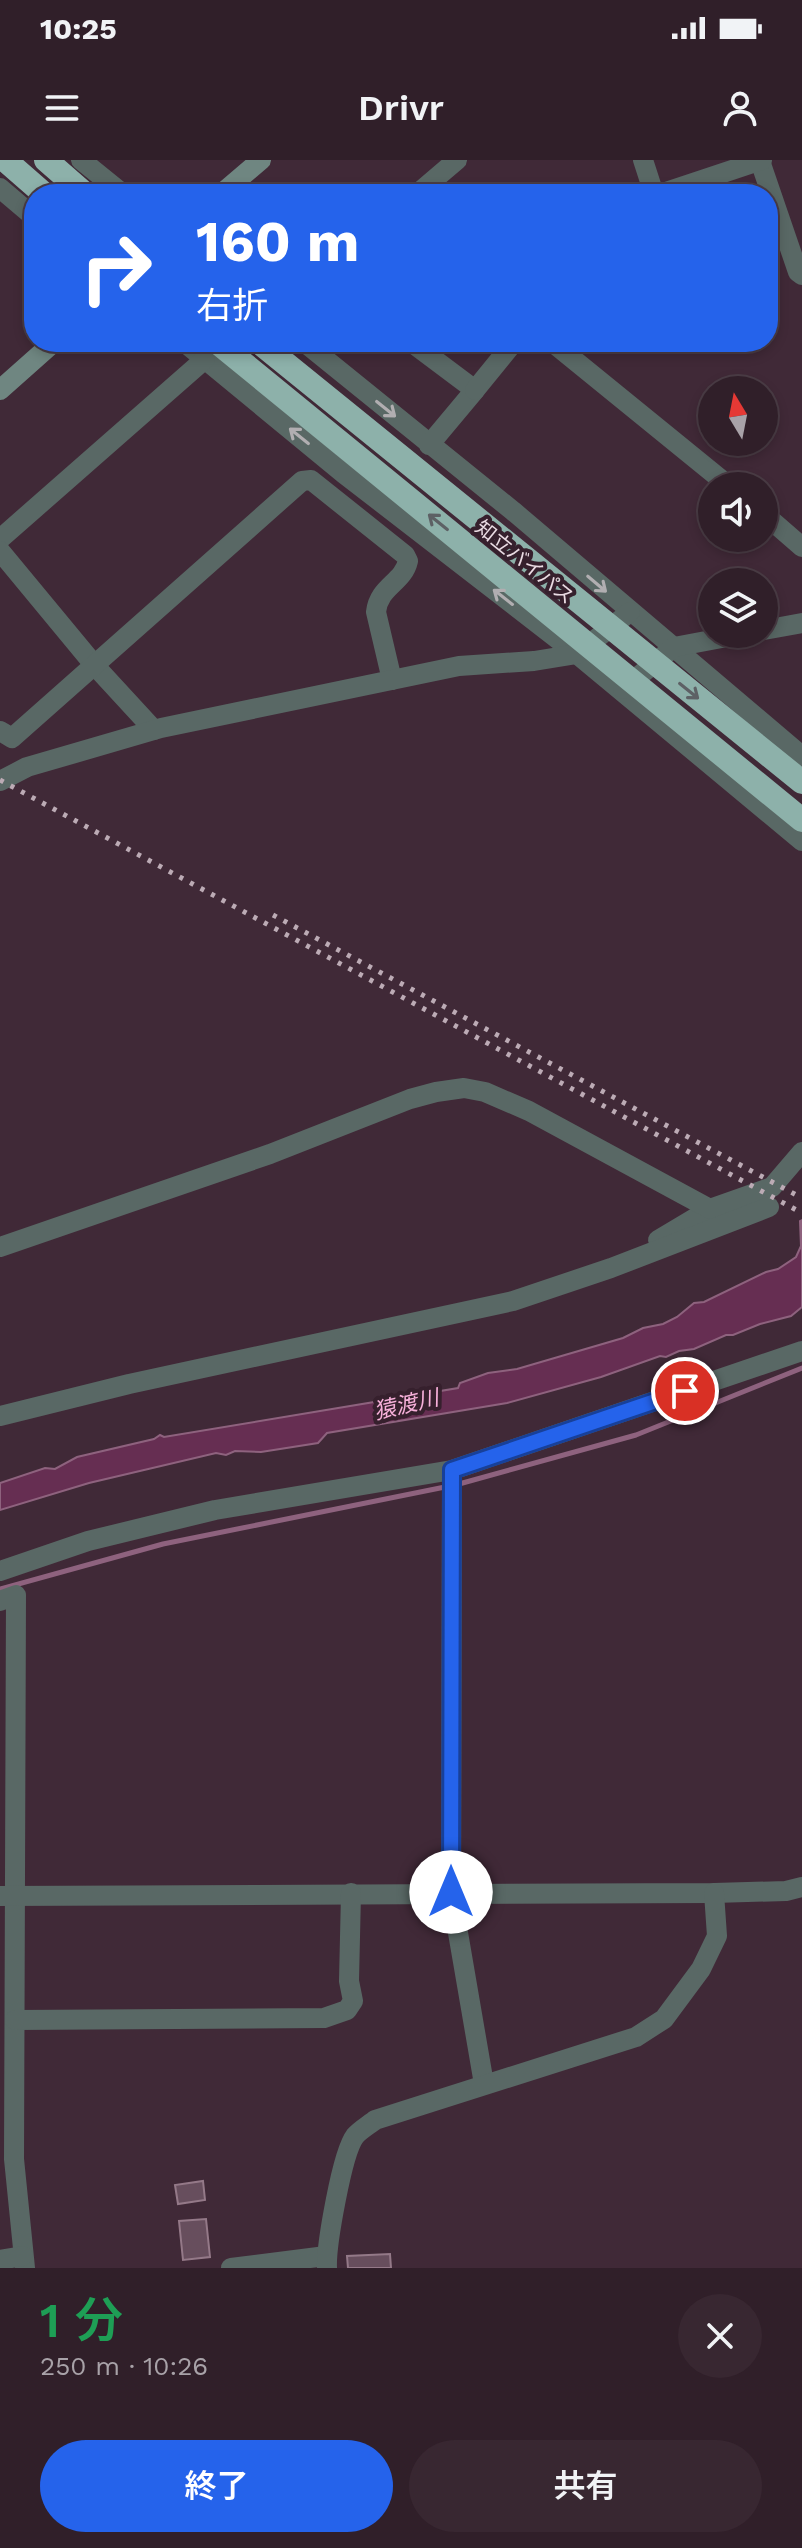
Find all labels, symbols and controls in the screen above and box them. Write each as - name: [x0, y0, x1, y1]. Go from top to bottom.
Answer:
- text: 10:25: [40, 11, 117, 46]
- icon: menu: [40, 86, 84, 130]
- icon: person: [718, 86, 762, 130]
- text: Drivr: [358, 87, 444, 129]
- text: 160 m: [196, 209, 359, 275]
- icon: right: [64, 216, 168, 320]
- text: 右折: [196, 285, 268, 327]
- north arrow: [698, 376, 778, 456]
- map controls: [698, 376, 778, 648]
- one-way arrow: [375, 400, 396, 418]
- one-way arrow: [289, 427, 309, 445]
- button: sound: [698, 472, 778, 552]
- one-way arrow: [428, 514, 449, 531]
- street label: 知立バイパス: [471, 515, 579, 609]
- button: layers: [698, 568, 778, 648]
- one-way arrow: [586, 575, 606, 593]
- one-way arrow: [493, 588, 514, 605]
- one-way arrow: [679, 681, 700, 699]
- pin: [651, 1357, 719, 1425]
- icon: arrive: [663, 1369, 707, 1413]
- water label: 猿渡川: [371, 1384, 443, 1424]
- position arrow: [409, 1850, 493, 1934]
- text: 1 分: [40, 2292, 123, 2349]
- button: close: [678, 2294, 762, 2378]
- text: 250 m · 10:26: [40, 2351, 208, 2381]
- button: 終了: [40, 2440, 393, 2532]
- button: 共有: [409, 2440, 762, 2532]

